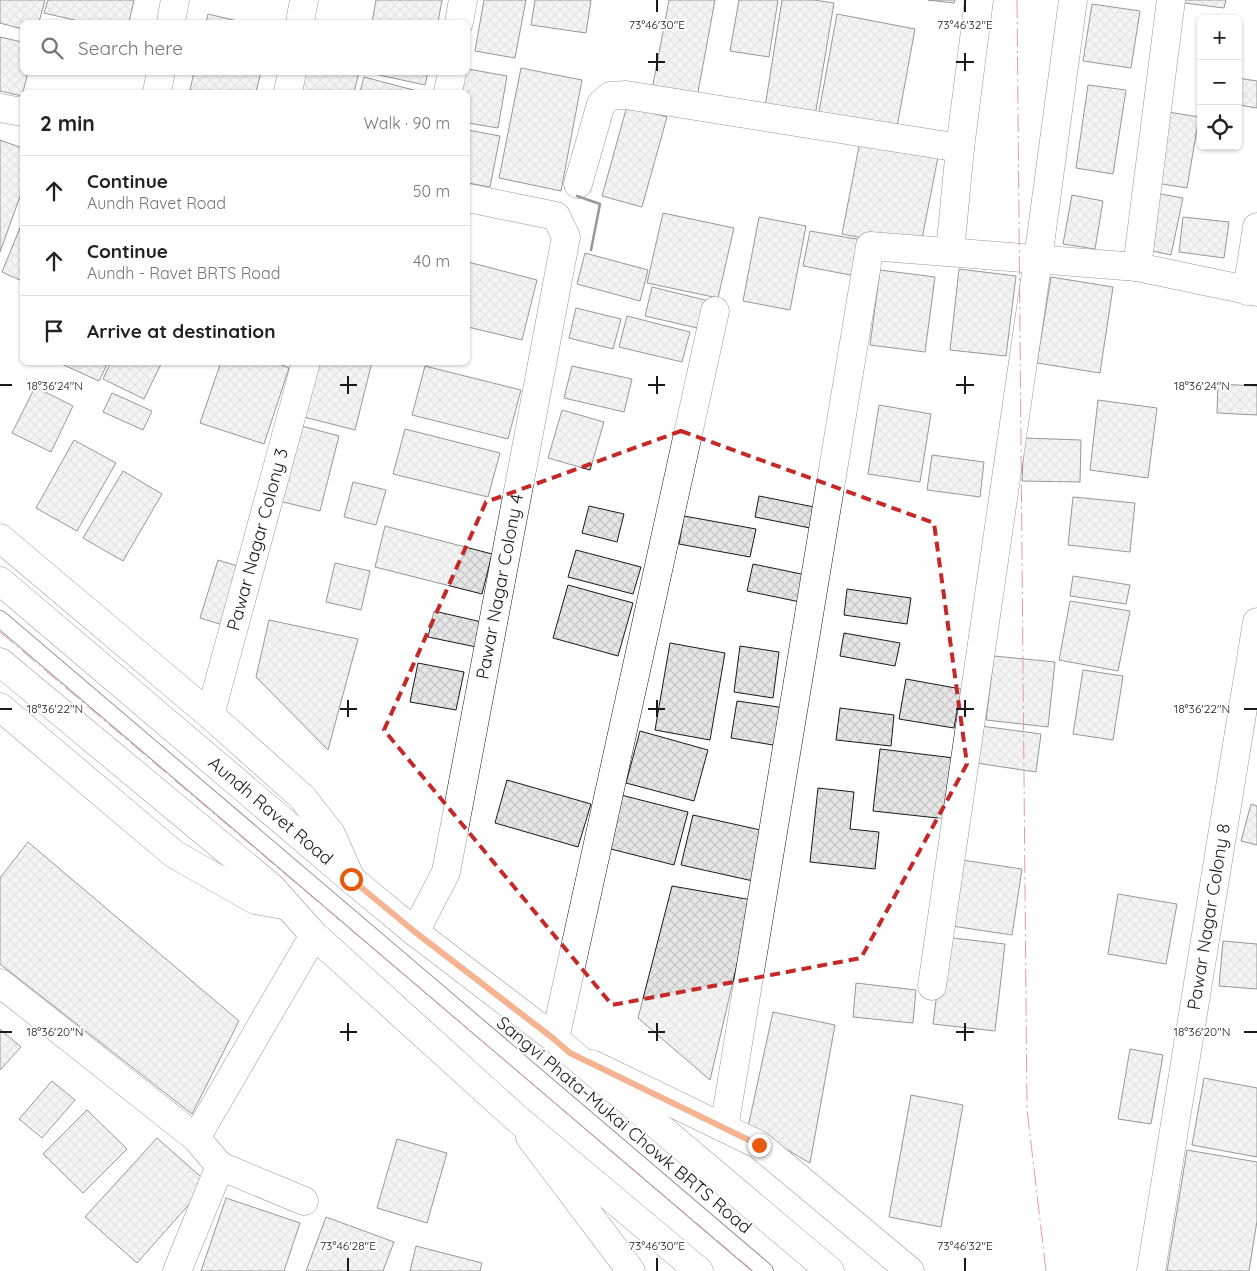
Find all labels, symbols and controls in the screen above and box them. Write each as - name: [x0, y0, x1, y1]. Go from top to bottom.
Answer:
- map controls: [1197, 15, 1242, 150]
- button: +: [1197, 15, 1242, 60]
- text: 73°46'30"E: [629, 17, 685, 32]
- text: 73°46'32"E: [937, 17, 993, 32]
- search box: [20, 20, 470, 75]
- icon: search: [38, 34, 66, 62]
- text: Search here: [78, 36, 183, 60]
- button: −: [1197, 60, 1242, 105]
- button: locate: [1197, 105, 1242, 150]
- text: 2 min: [40, 110, 95, 136]
- text: Walk · 90 m: [363, 113, 450, 133]
- text: Continue: [87, 169, 168, 193]
- icon: ahead: [40, 177, 68, 205]
- text: 50 m: [413, 181, 450, 201]
- text: Aundh Ravet Road: [87, 193, 226, 213]
- text: Continue: [87, 239, 168, 263]
- icon: ahead: [40, 247, 68, 275]
- text: 40 m: [413, 251, 450, 271]
- text: Aundh - Ravet BRTS Road: [87, 263, 280, 283]
- icon: arrive: [40, 317, 68, 345]
- text: Arrive at destination: [87, 319, 276, 343]
- text: 18°36'24"N: [27, 378, 83, 393]
- text: 18°36'24"N: [1174, 378, 1230, 393]
- street label: Pawar Nagar Colony 3: [221, 445, 293, 633]
- street label: Pawar Nagar Colony 4: [471, 492, 528, 681]
- text: 18°36'22"N: [27, 701, 83, 716]
- text: 18°36'22"N: [1174, 701, 1230, 716]
- street label: Aundh Ravet Road: [204, 751, 338, 870]
- street label: Pawar Nagar Colony 8: [1182, 822, 1235, 1011]
- route start: [340, 868, 363, 891]
- street label: Sangvi Phata-Mukai Chowk BRTS Road: [492, 1011, 757, 1238]
- text: 18°36'20"N: [26, 1024, 84, 1039]
- text: 18°36'20"N: [1173, 1024, 1231, 1039]
- route end: [748, 1134, 771, 1157]
- text: 73°46'28"E: [320, 1238, 376, 1253]
- text: 73°46'30"E: [629, 1238, 685, 1253]
- text: 73°46'32"E: [937, 1238, 993, 1253]

